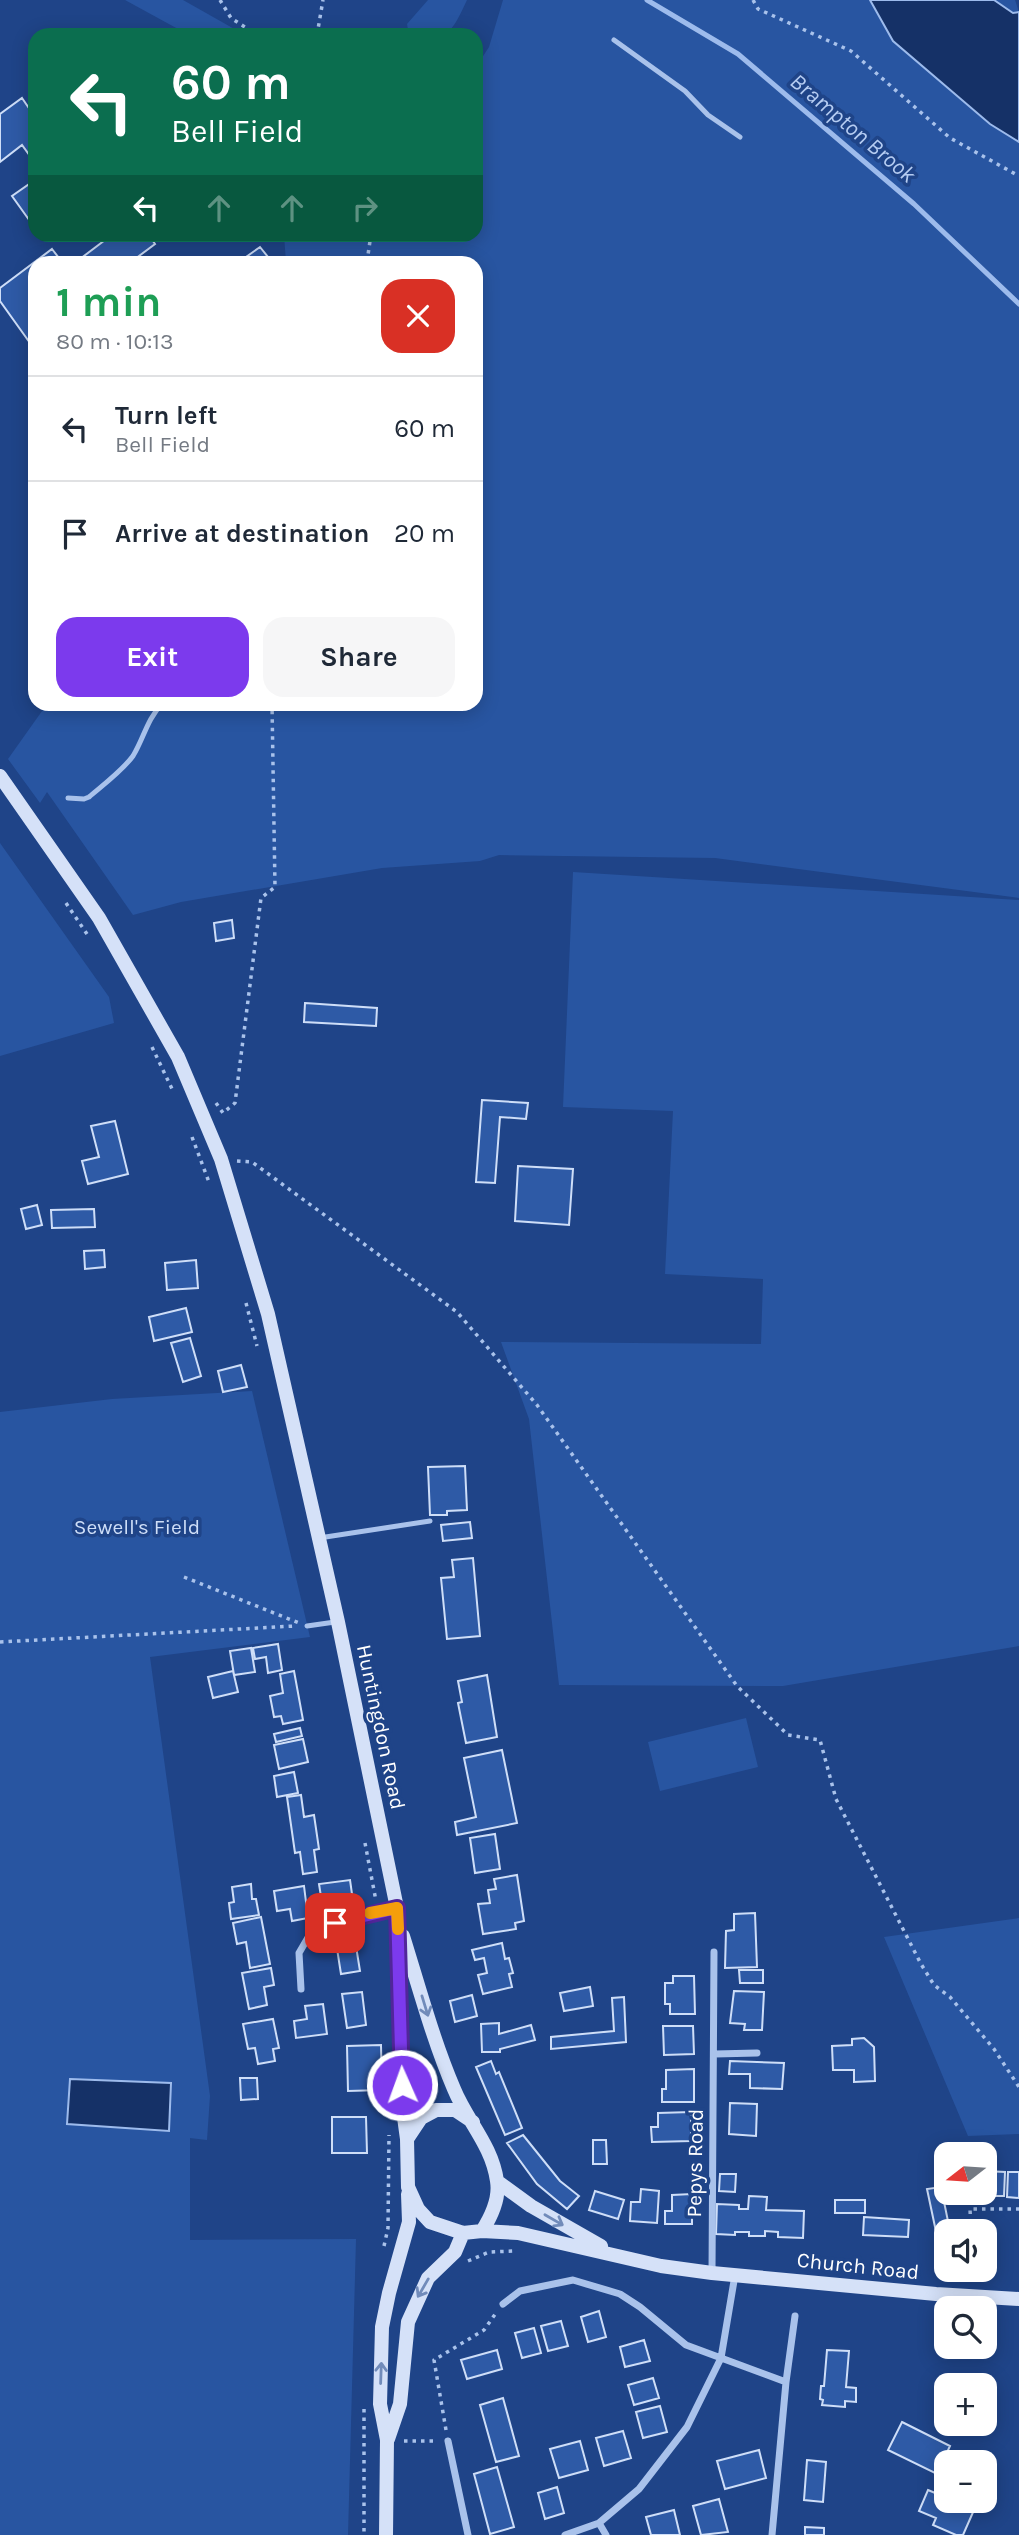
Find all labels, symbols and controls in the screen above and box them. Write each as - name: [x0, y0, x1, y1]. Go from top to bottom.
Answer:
- text: 60 m: [171, 54, 291, 111]
- icon: left: [56, 56, 147, 147]
- water label: Brampton Brook: [785, 68, 921, 189]
- text: Bell Field: [171, 113, 304, 150]
- icon: left: [127, 189, 165, 227]
- icon: ahead: [200, 189, 238, 227]
- icon: ahead: [273, 189, 311, 227]
- icon: right: [346, 189, 384, 227]
- text: 1 min: [56, 277, 161, 327]
- button: close: [381, 279, 455, 353]
- text: 80 m · 10:13: [56, 328, 174, 355]
- text: Turn left: [115, 400, 217, 431]
- icon: left: [56, 410, 94, 448]
- text: 60 m: [394, 413, 455, 444]
- text: Bell Field: [115, 431, 210, 458]
- icon: arrive: [56, 515, 94, 553]
- text: Arrive at destination: [115, 518, 369, 549]
- text: 20 m: [394, 518, 455, 549]
- button: Exit: [56, 617, 249, 697]
- button: Share: [263, 617, 455, 697]
- park label: Sewell's Field: [74, 1515, 200, 1539]
- street label: Huntingdon Road: [352, 1642, 410, 1812]
- pin: [305, 1893, 365, 1953]
- icon: arrive: [316, 1904, 354, 1942]
- one-way arrow: [419, 1994, 432, 2016]
- position arrow: [365, 2048, 439, 2122]
- street label: Pepys Road: [682, 2108, 708, 2218]
- north arrow: [934, 2142, 998, 2205]
- map controls: [934, 2142, 997, 2513]
- one-way arrow: [544, 2213, 564, 2227]
- button: sound: [934, 2219, 997, 2282]
- street label: Church Road: [796, 2248, 920, 2284]
- one-way arrow: [416, 2277, 430, 2297]
- button: search: [934, 2296, 997, 2359]
- one-way arrow: [374, 2362, 388, 2385]
- button: +: [934, 2373, 997, 2436]
- button: −: [934, 2450, 997, 2513]

